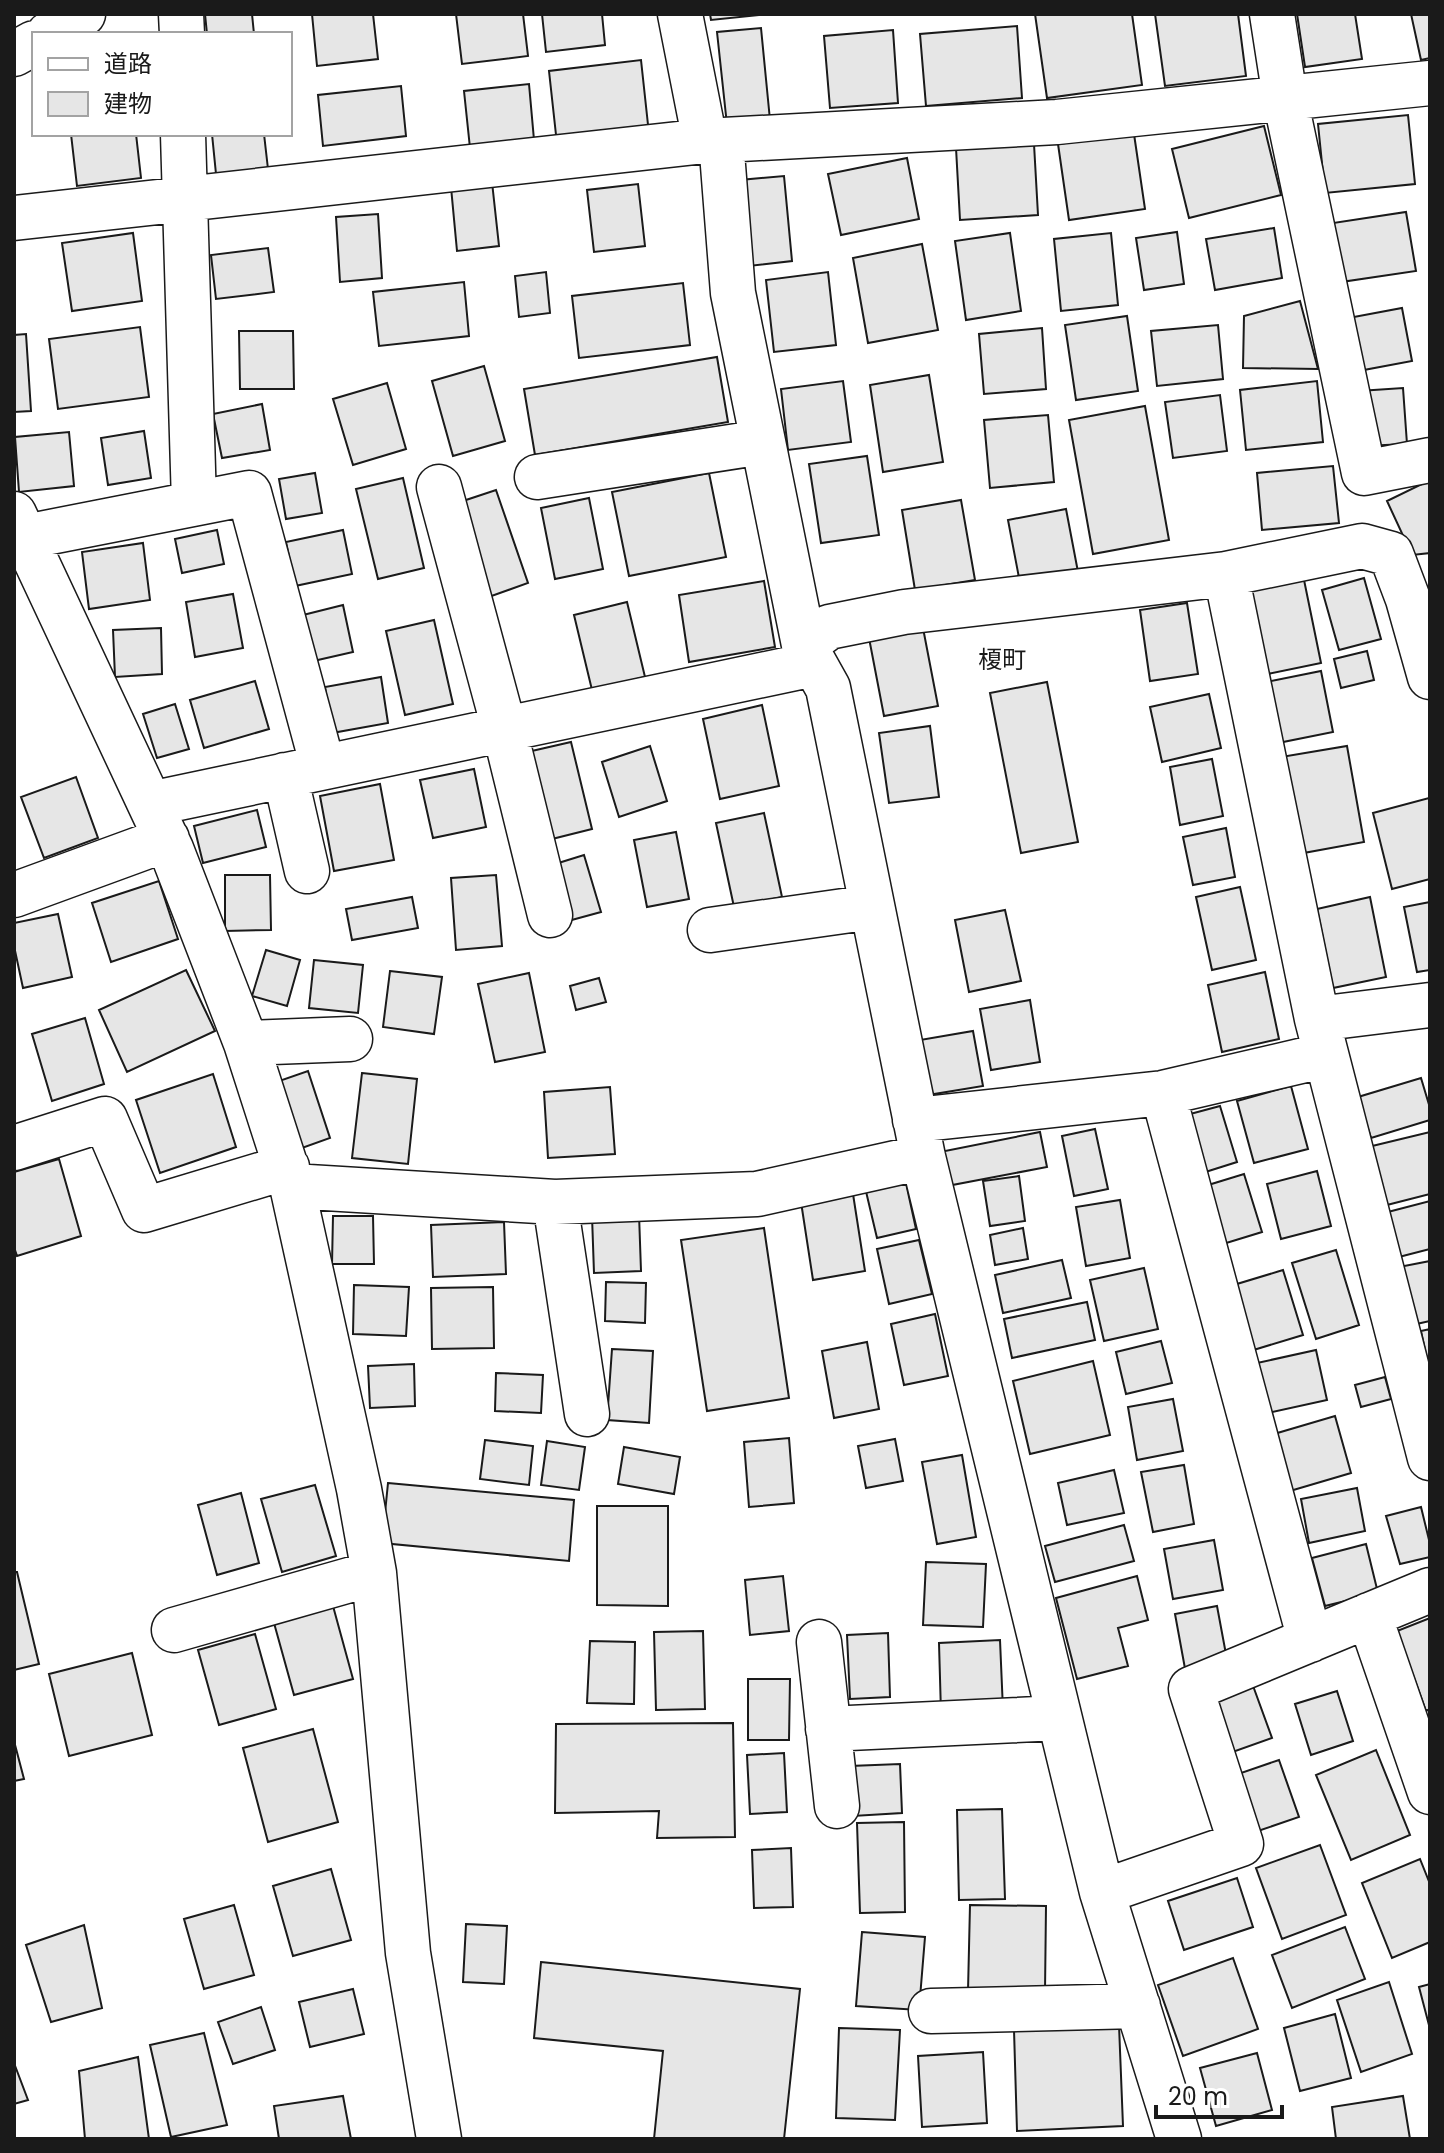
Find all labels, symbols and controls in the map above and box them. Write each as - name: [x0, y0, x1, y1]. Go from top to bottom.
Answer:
- legend: [32, 32, 292, 136]
- text: 道路: [104, 47, 152, 80]
- text: 建物: [104, 87, 152, 120]
- district label: 榎町: [978, 643, 1026, 676]
- scale bar: [1156, 2069, 1282, 2119]
- text: 20 m: [1168, 2080, 1228, 2113]

